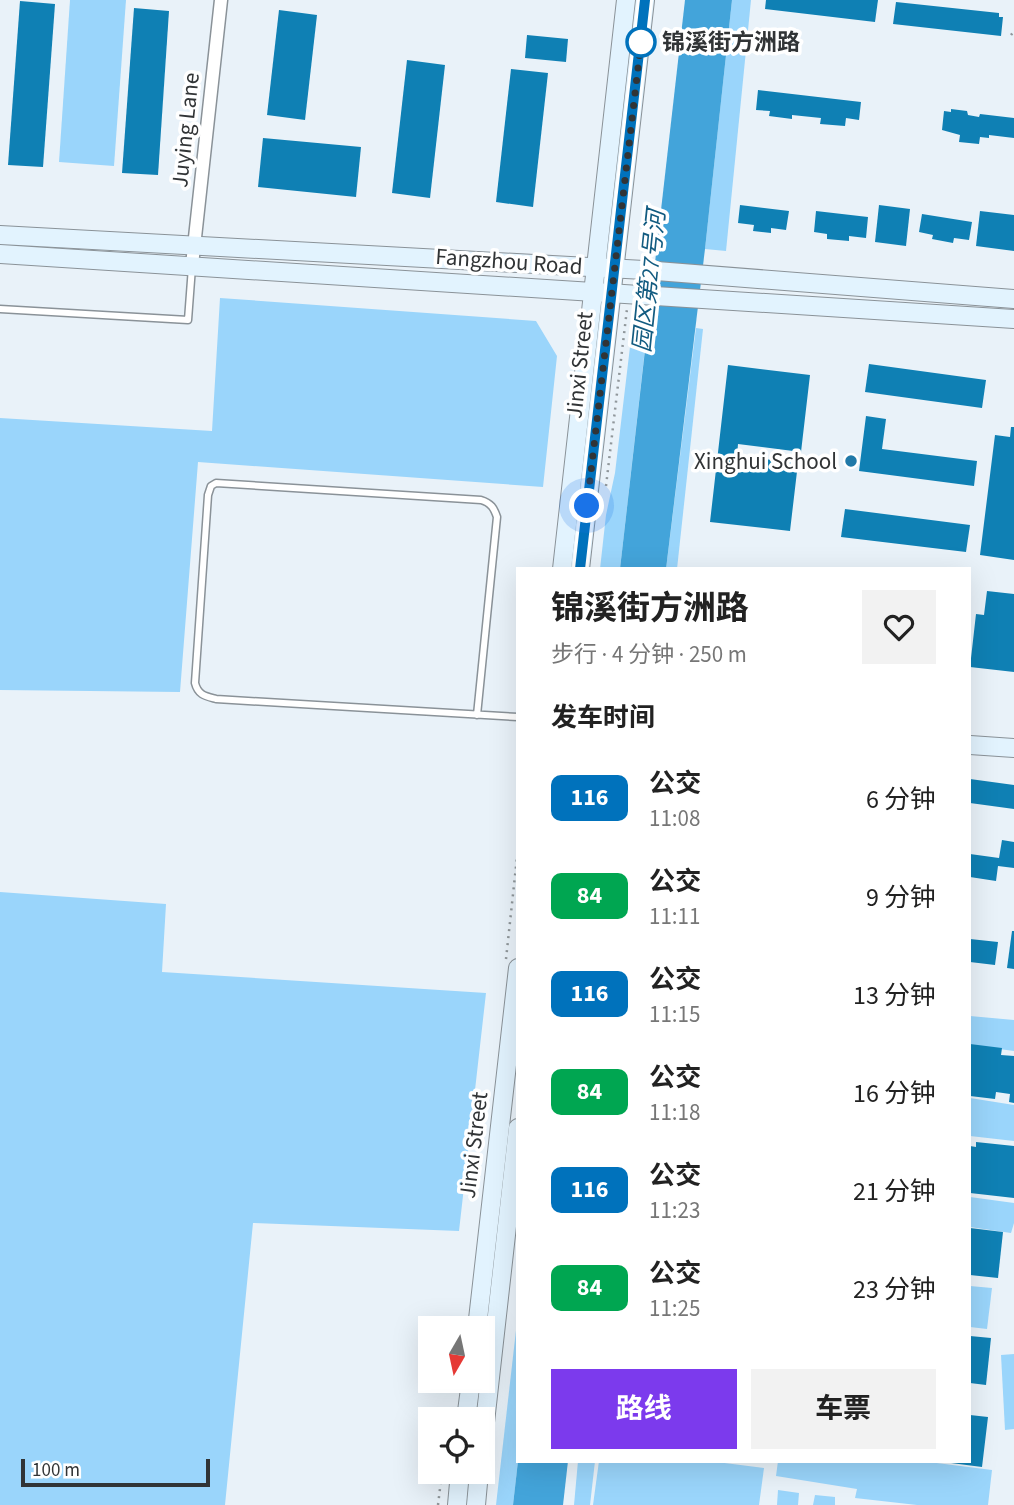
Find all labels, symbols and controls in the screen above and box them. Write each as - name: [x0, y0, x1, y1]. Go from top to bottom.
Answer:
- place label: 锦溪街方洲路: [662, 26, 800, 59]
- marker: 锦溪街方洲路: [626, 27, 656, 57]
- street label: Juying Lane: [163, 71, 208, 189]
- water label: 园区第27号河: [625, 204, 675, 354]
- street label: Fangzhou Road: [434, 240, 584, 283]
- street label: Jinxi Street: [557, 310, 602, 420]
- place label: Xinghui School: [694, 445, 837, 478]
- marker: Xinghui School: [843, 453, 859, 469]
- your location: [569, 488, 604, 523]
- text: 锦溪街方洲路: [551, 585, 749, 632]
- button: heart: [862, 590, 936, 664]
- text: 步行 · 4 分钟 · 250 m: [551, 638, 747, 671]
- text: 发车时间: [551, 699, 655, 736]
- text: 公交: [649, 765, 701, 802]
- text: 116: [570, 780, 609, 815]
- text: 6 分钟: [866, 781, 936, 818]
- text: 11:08: [649, 802, 700, 835]
- text: 公交: [649, 863, 701, 900]
- text: 84: [577, 878, 602, 913]
- text: 9 分钟: [866, 879, 936, 916]
- text: 11:11: [649, 900, 700, 933]
- text: 公交: [649, 961, 701, 998]
- text: 116: [570, 976, 609, 1011]
- text: 13 分钟: [853, 977, 936, 1014]
- text: 11:15: [649, 998, 700, 1031]
- text: 公交: [649, 1059, 701, 1096]
- text: 84: [577, 1074, 602, 1109]
- text: 16 分钟: [853, 1075, 936, 1112]
- street label: Jinxi Street: [451, 1090, 496, 1200]
- text: 11:18: [649, 1096, 700, 1129]
- text: 公交: [649, 1157, 701, 1194]
- text: 116: [570, 1172, 609, 1207]
- text: 21 分钟: [853, 1173, 936, 1210]
- text: 11:23: [649, 1194, 700, 1227]
- text: 公交: [649, 1255, 701, 1292]
- text: 84: [577, 1270, 602, 1305]
- text: 23 分钟: [853, 1271, 936, 1308]
- text: 11:25: [649, 1292, 700, 1325]
- north arrow: [418, 1316, 495, 1393]
- map controls: [418, 1316, 495, 1484]
- button: 路线: [551, 1369, 737, 1449]
- button: 车票: [751, 1369, 936, 1449]
- button: locate: [418, 1407, 495, 1484]
- scale bar: [21, 1456, 210, 1488]
- text: 100 m: [32, 1457, 80, 1484]

